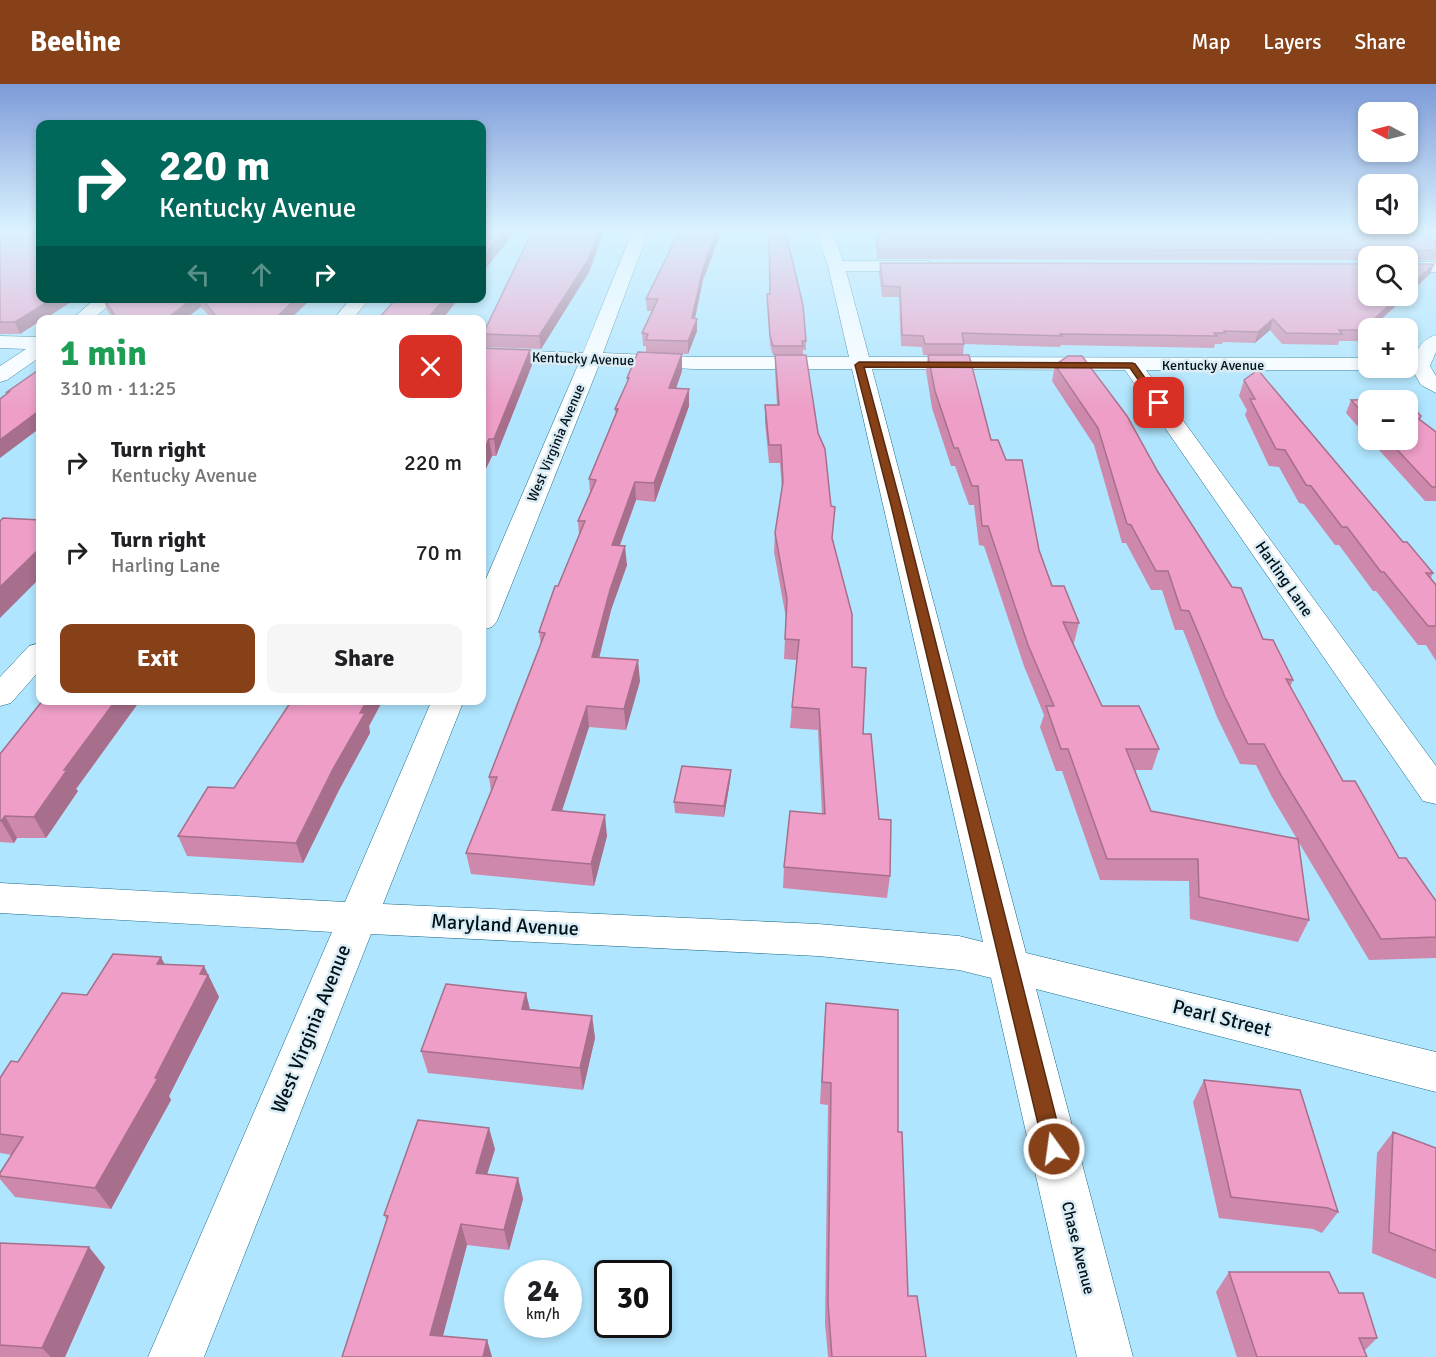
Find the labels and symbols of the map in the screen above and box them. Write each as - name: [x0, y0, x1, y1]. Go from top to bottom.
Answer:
- north arrow: [1358, 102, 1418, 162]
- street label: Kentucky Avenue: [532, 349, 634, 369]
- street label: Kentucky Avenue: [1162, 357, 1264, 374]
- pin: [1133, 377, 1184, 428]
- street label: West Virginia Avenue: [524, 382, 588, 504]
- street label: Harling Lane: [1251, 537, 1317, 621]
- street label: Maryland Avenue: [430, 909, 580, 941]
- street label: West Virginia Avenue: [266, 941, 356, 1117]
- street label: Pearl Street: [1170, 994, 1274, 1042]
- position arrow: [1022, 1117, 1086, 1181]
- street label: Chase Avenue: [1057, 1199, 1099, 1297]
- speed limit sign: 30: [594, 1260, 672, 1338]

